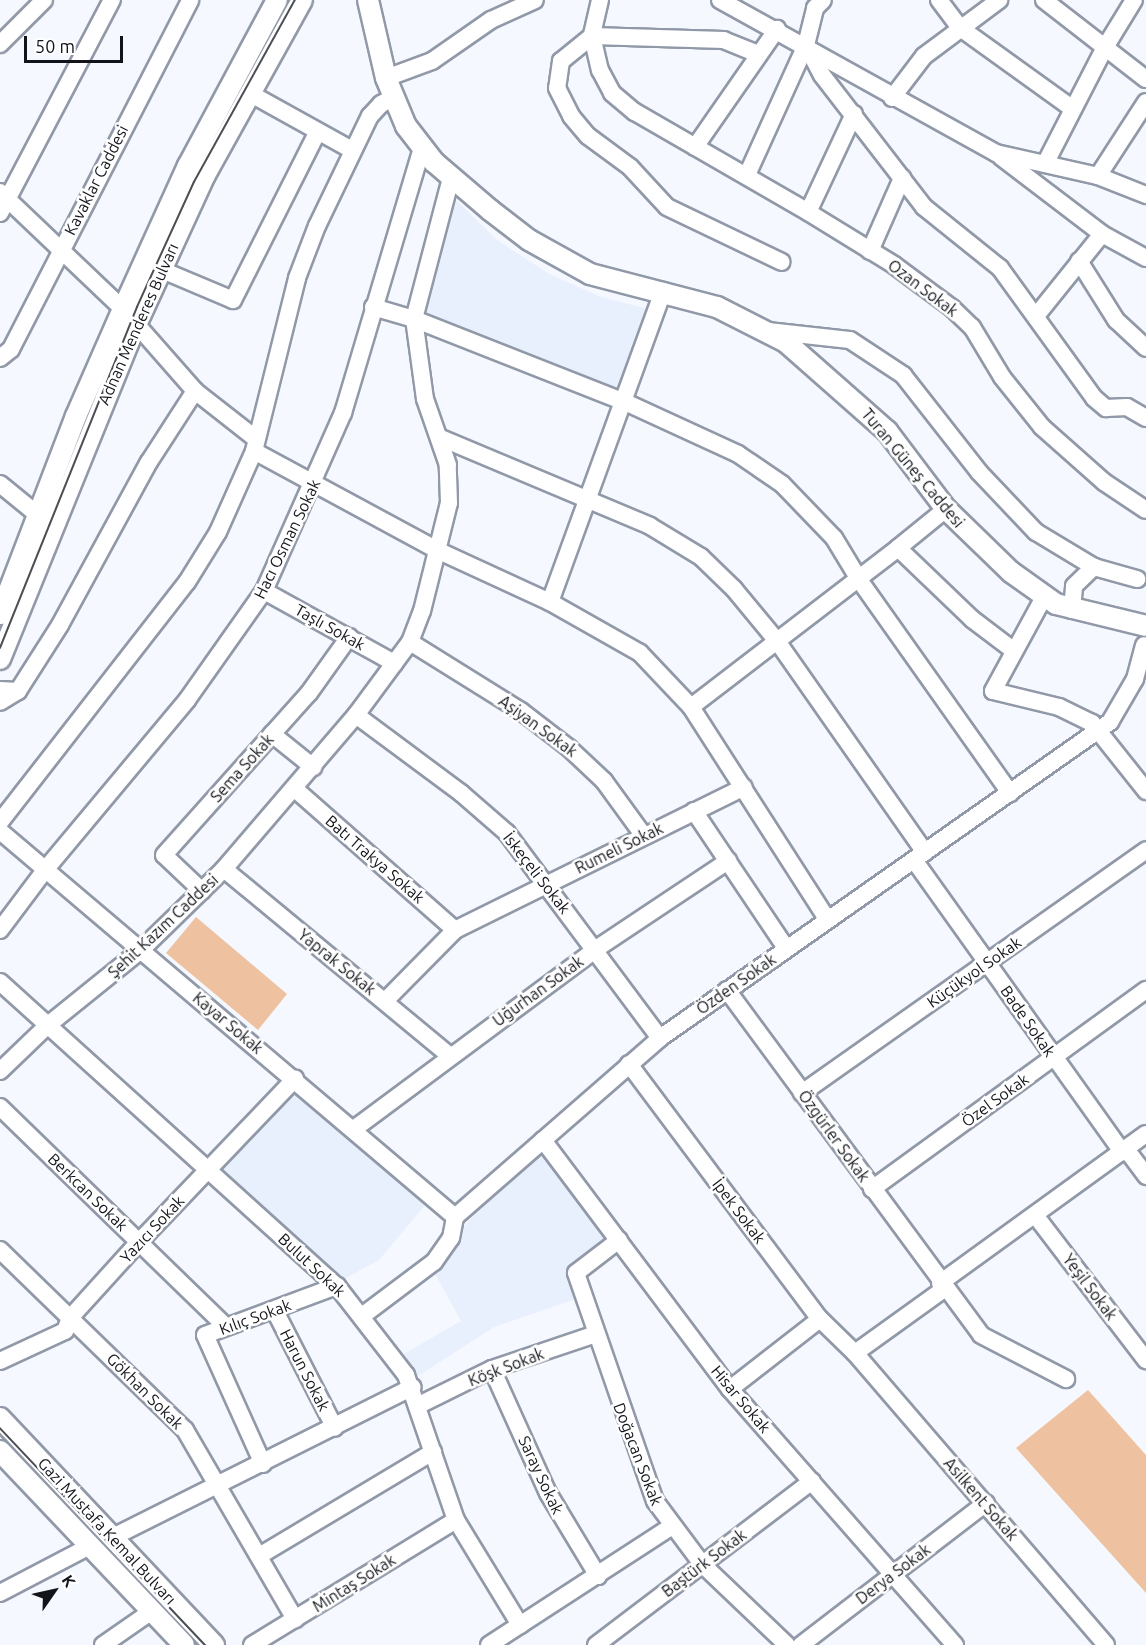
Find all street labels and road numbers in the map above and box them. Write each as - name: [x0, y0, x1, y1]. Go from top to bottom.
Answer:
- street label: Kavaklar Caddesi: [60, 122, 132, 238]
- street label: Adnan Menderes Bulvarı: [94, 240, 182, 408]
- street label: Ozan Sokak: [884, 255, 962, 321]
- street label: Turan Güneş Caddesi: [858, 405, 968, 531]
- street label: Hacı Osman Sokak: [250, 476, 324, 602]
- street label: Taşlı Sokak: [292, 600, 368, 654]
- street label: Aşiyan Sokak: [495, 691, 581, 761]
- street label: Sema Sokak: [206, 730, 278, 806]
- street label: Batı Trakya Sokak: [322, 811, 428, 907]
- street label: Rumeli Sokak: [572, 818, 666, 878]
- street label: İskeçeli Sokak: [499, 829, 575, 917]
- street label: Şehit Kazım Caddesi: [104, 870, 222, 982]
- street label: Yaprak Sokak: [294, 925, 380, 999]
- street label: Küçükyol Sokak: [923, 932, 1025, 1012]
- street label: Özden Sokak: [693, 950, 779, 1018]
- street label: Uğurhan Sokak: [489, 952, 587, 1030]
- street label: Bade Sokak: [997, 982, 1059, 1060]
- street label: Kayar Sokak: [189, 988, 267, 1058]
- street label: Özel Sokak: [958, 1069, 1032, 1131]
- street label: Özgürler Sokak: [794, 1086, 874, 1186]
- street label: Berkcan Sokak: [44, 1149, 132, 1235]
- street label: İpek Sokak: [708, 1175, 770, 1247]
- street label: Yazıcı Sokak: [116, 1191, 188, 1267]
- street label: Bulut Sokak: [274, 1229, 350, 1301]
- street label: Yeşil Sokak: [1059, 1250, 1121, 1324]
- street label: Kılıç Sokak: [216, 1295, 294, 1339]
- street label: Harun Sokak: [276, 1326, 334, 1414]
- street label: Köşk Sokak: [465, 1344, 547, 1390]
- street label: Gökhan Sokak: [103, 1349, 187, 1433]
- street label: Hisar Sokak: [707, 1361, 775, 1437]
- street label: Doğacan Sokak: [610, 1400, 666, 1508]
- street label: Saray Sokak: [514, 1433, 568, 1517]
- street label: Gazi Mustafa Kemal Bulvarı: [34, 1454, 180, 1608]
- street label: Asilkent Sokak: [940, 1454, 1022, 1544]
- street label: Baştürk Sokak: [658, 1525, 750, 1601]
- street label: Derya Sokak: [852, 1540, 934, 1608]
- street label: Mintaş Sokak: [309, 1550, 399, 1616]

